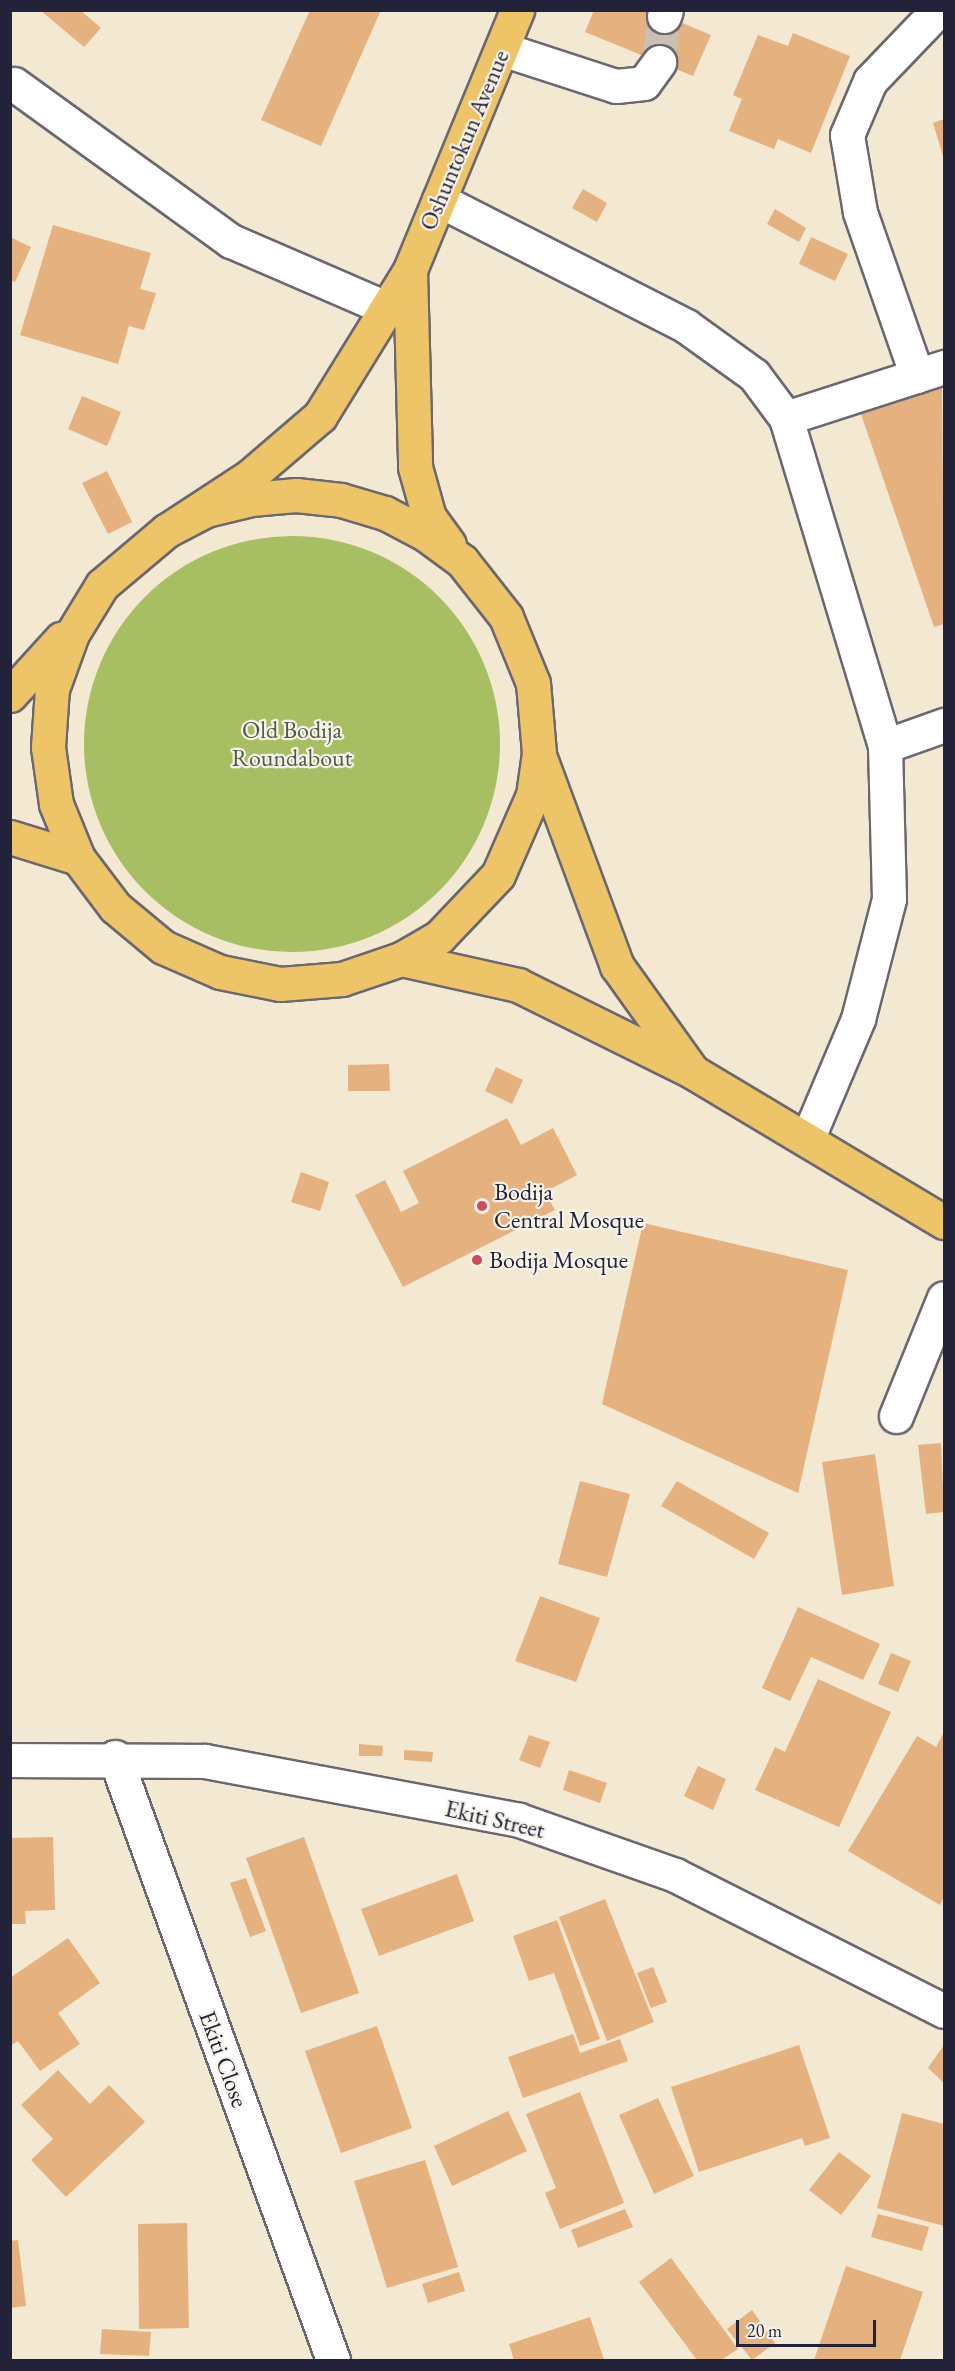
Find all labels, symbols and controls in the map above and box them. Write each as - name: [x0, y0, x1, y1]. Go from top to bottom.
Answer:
- street label: Oshuntokun Avenue: [413, 46, 515, 234]
- park label: Old Bodija Roundabout: [232, 716, 352, 772]
- place label: Bodija Central Mosque: [494, 1178, 644, 1234]
- marker: Bodija Central Mosque: [475, 1199, 489, 1213]
- place label: Bodija Mosque: [489, 1246, 628, 1274]
- marker: Bodija Mosque: [470, 1253, 484, 1267]
- street label: Ekiti Street: [442, 1794, 548, 1844]
- street label: Ekiti Close: [193, 2007, 255, 2111]
- scale bar: [739, 2308, 878, 2346]
- text: 20 m: [747, 2319, 782, 2342]

